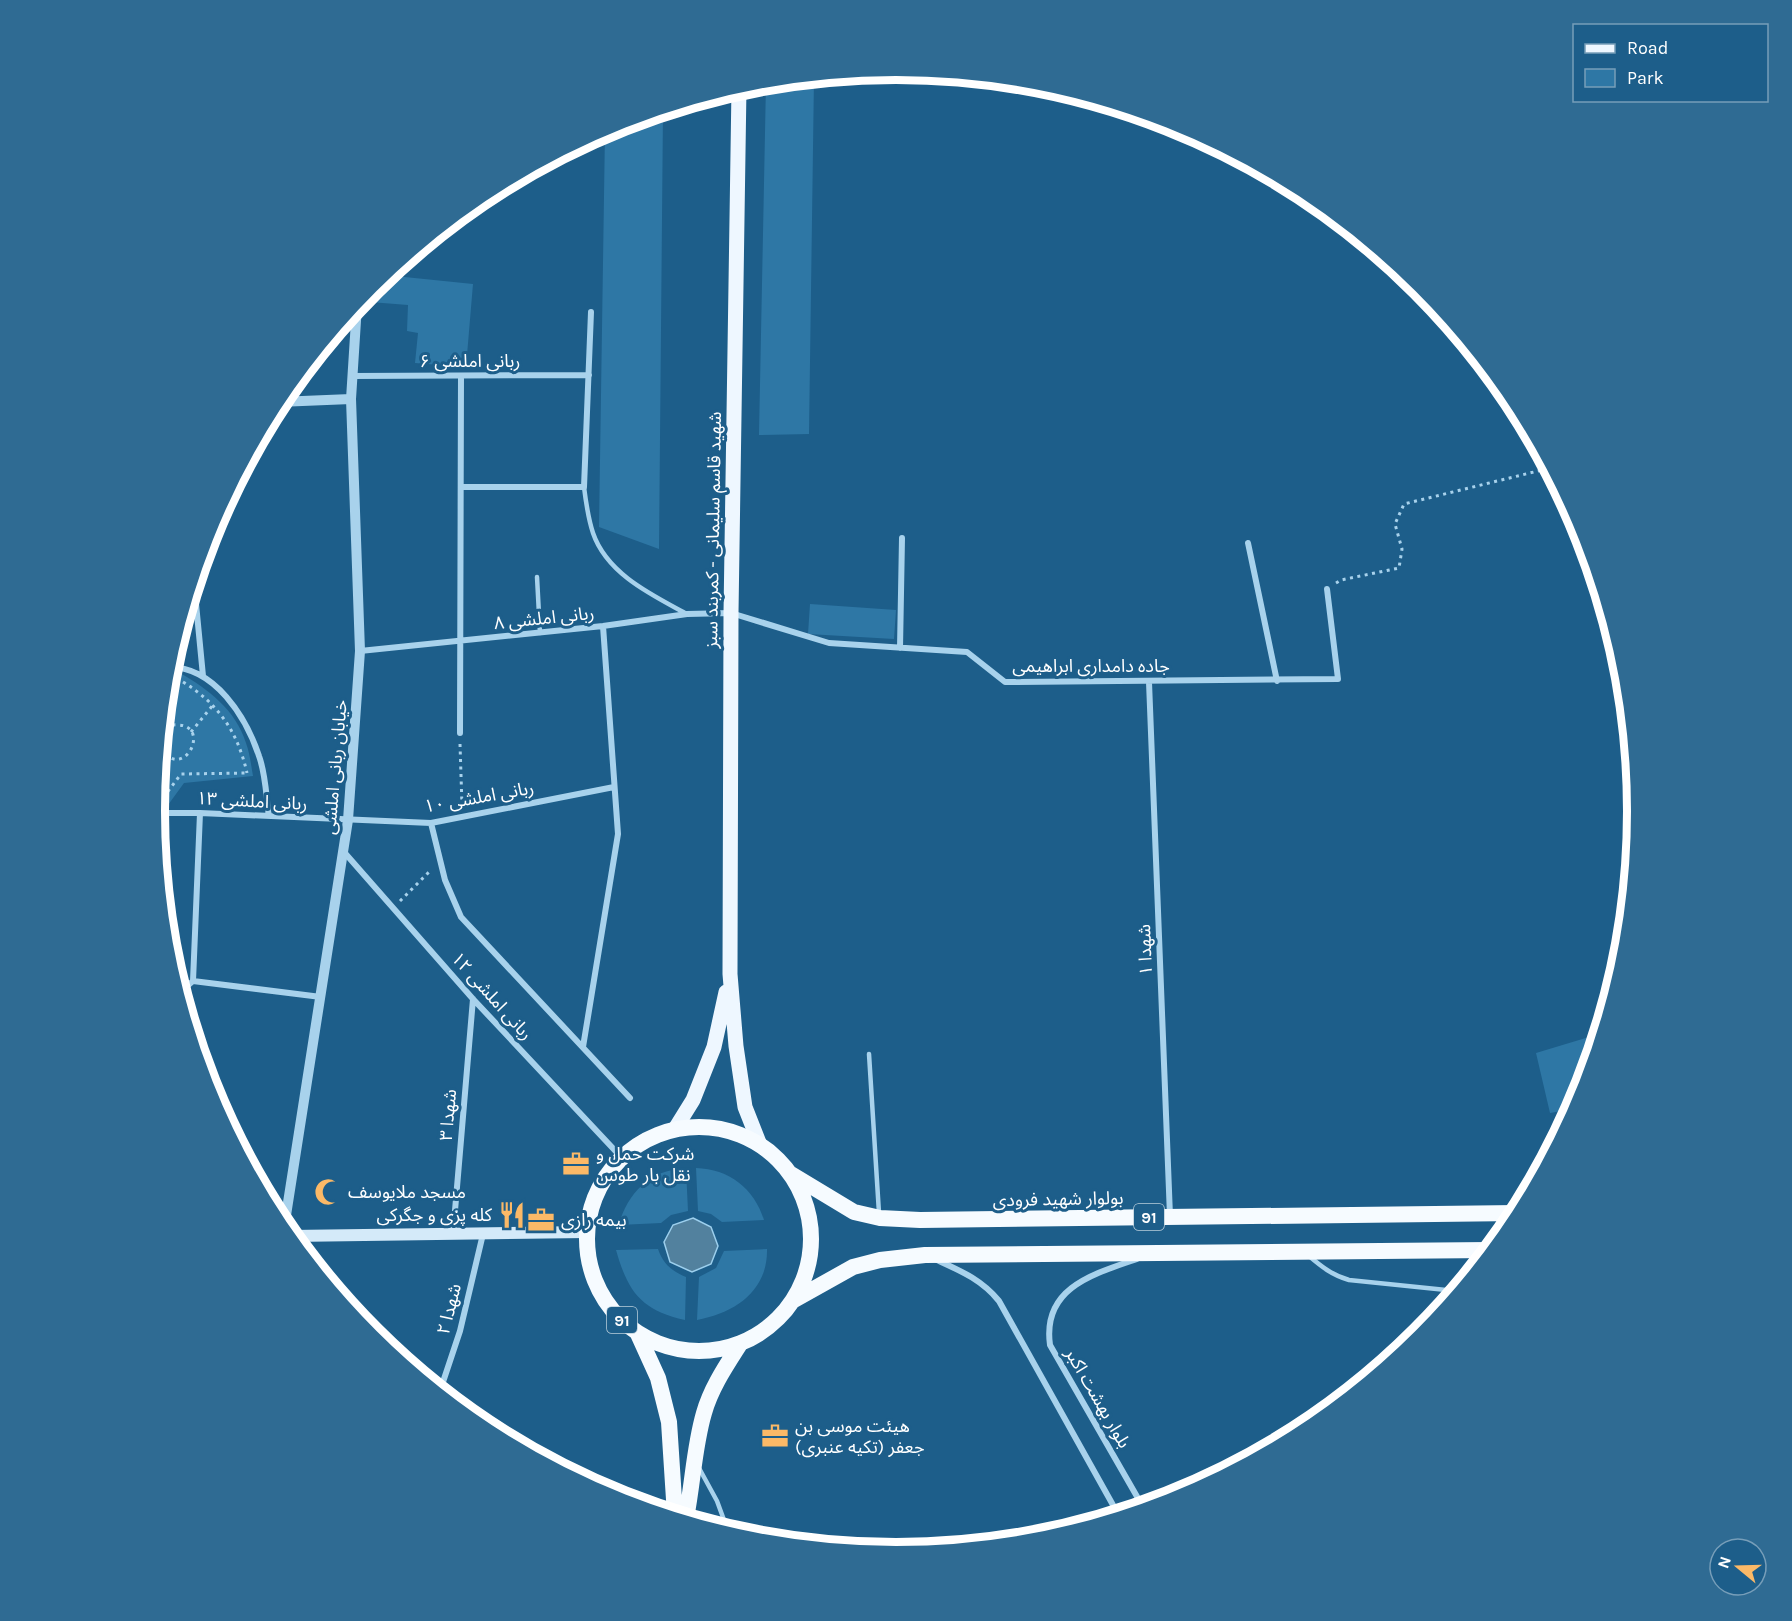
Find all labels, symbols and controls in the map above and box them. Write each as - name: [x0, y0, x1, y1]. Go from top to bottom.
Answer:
- legend: [1573, 24, 1768, 102]
- text: Road: [1627, 37, 1668, 59]
- text: Park: [1627, 67, 1664, 89]
- street label: ربانی املشی ۶: [420, 350, 520, 372]
- street label: شهید قاسم سلیمانی - کمربند سبز: [700, 411, 728, 650]
- street label: ربانی املشی ۸: [493, 602, 595, 634]
- street label: جاده دامداری ابراهیمی: [1012, 655, 1170, 677]
- street label: خیابان ربانی املشی: [318, 699, 352, 835]
- street label: ربانی املشی ۱۰: [422, 777, 536, 817]
- street label: ربانی املشی ۱۳: [196, 787, 308, 815]
- street label: شهدا ۱: [1133, 924, 1157, 976]
- street label: ربانی املشی ۱۲: [447, 947, 537, 1045]
- street label: شهدا ۳: [435, 1088, 461, 1142]
- place label: شرکت حمل و نقل بار طوس: [596, 1143, 694, 1186]
- office icon: شرکت حمل و نقل بار طوس: [561, 1149, 591, 1179]
- mosque icon: مسجد ملایوسف: [313, 1177, 343, 1207]
- place label: مسجد ملایوسف: [348, 1181, 466, 1203]
- street label: بولوار شهید فرودی: [992, 1187, 1124, 1211]
- restaurant icon: کله پزی و جگرکی: [497, 1200, 527, 1230]
- place label: کله پزی و جگرکی: [377, 1204, 493, 1226]
- road number: 91: [1134, 1204, 1164, 1230]
- office icon: بیمه رازی: [526, 1205, 556, 1235]
- place label: بیمه رازی: [561, 1209, 627, 1231]
- street label: شهدا ۲: [432, 1281, 466, 1337]
- road number: 91: [607, 1307, 637, 1333]
- street label: بلوار بهشت اکبر: [1060, 1343, 1136, 1452]
- place label: هيئت موسی بن جعفر (تکیه عنبری): [795, 1415, 925, 1458]
- office icon: هيئت موسی بن جعفر (تکیه عنبری): [760, 1421, 790, 1451]
- north arrow: [1708, 1537, 1768, 1597]
- text: N: [1713, 1554, 1735, 1571]

